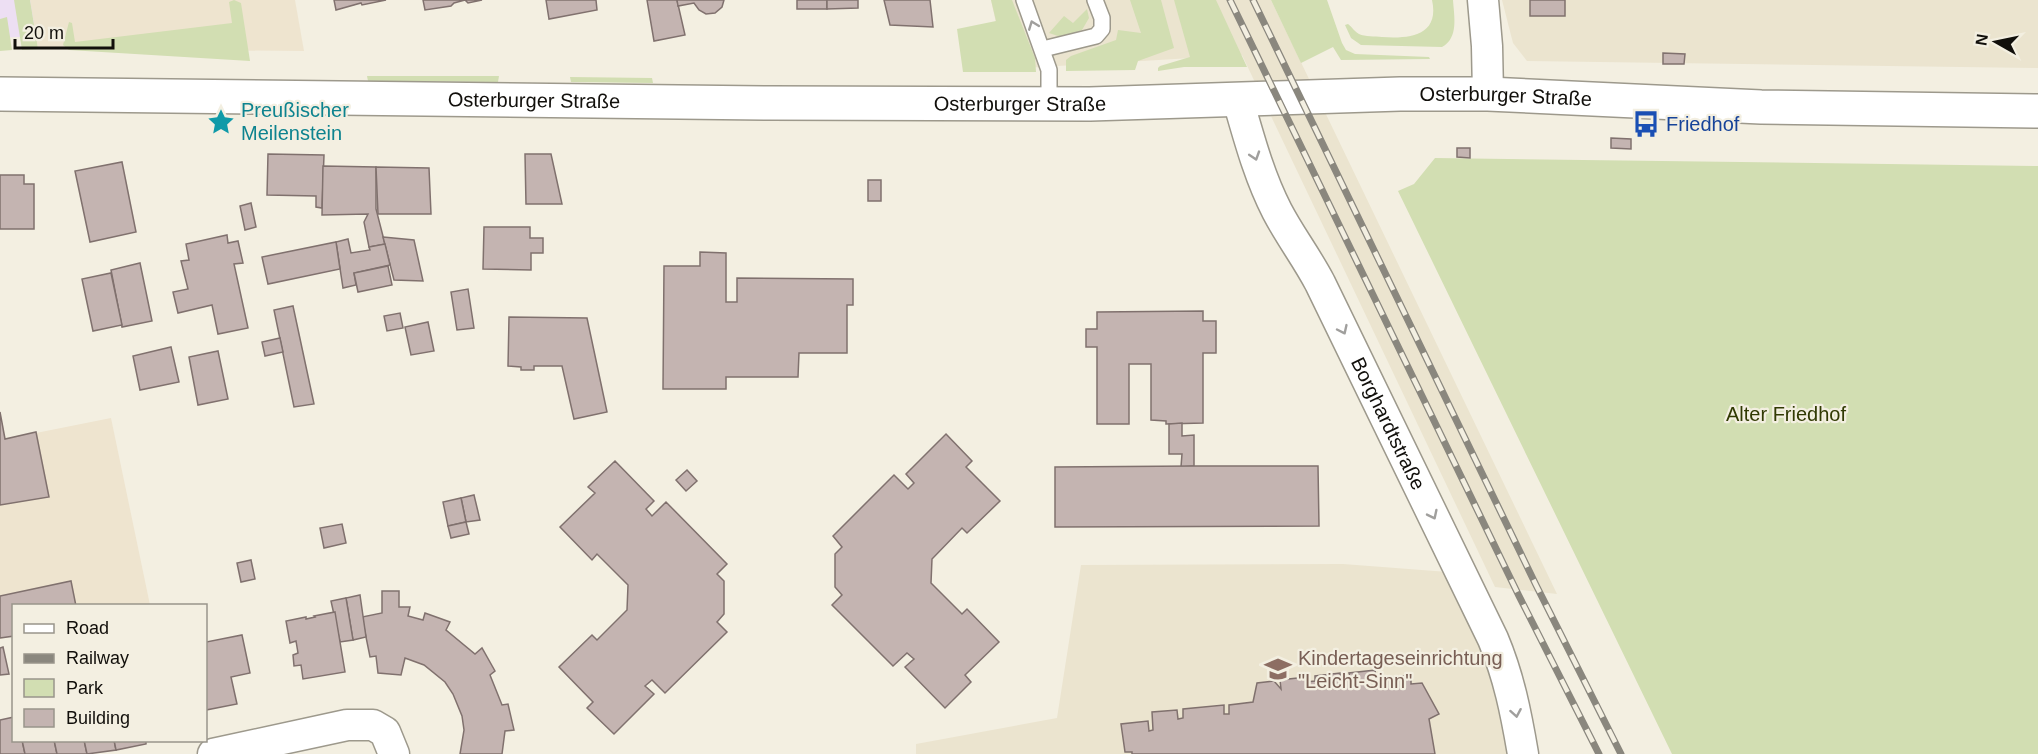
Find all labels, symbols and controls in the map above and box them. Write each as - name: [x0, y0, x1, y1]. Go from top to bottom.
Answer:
- scale bar: [15, 12, 112, 50]
- north arrow: [1966, 12, 2026, 72]
- one-way arrow: [1028, 20, 1040, 31]
- text: 20 m: [24, 23, 64, 43]
- text: N: [1972, 33, 1991, 47]
- street label: Osterburger Straße: [1420, 83, 1592, 110]
- street label: Osterburger Straße: [448, 88, 620, 112]
- street label: Osterburger Straße: [934, 92, 1106, 115]
- place label: Preußischer Meilenstein: [241, 99, 349, 144]
- place icon: Preußischer Meilenstein: [206, 107, 236, 137]
- bus stop icon: Friedhof: [1631, 109, 1661, 139]
- place label: Friedhof: [1666, 113, 1740, 135]
- one-way arrow: [1248, 150, 1260, 161]
- one-way arrow: [1335, 323, 1347, 334]
- street label: Borghardtstraße: [1347, 354, 1430, 493]
- park label: Alter Friedhof: [1726, 403, 1846, 425]
- one-way arrow: [1425, 508, 1437, 519]
- legend: [12, 604, 207, 742]
- text: Road: [66, 618, 109, 638]
- place label: Kindertageseinrichtung "Leicht-Sinn": [1298, 647, 1503, 692]
- text: Railway: [66, 648, 129, 668]
- school or university icon: Kindertageseinrichtung "Leicht-Sinn": [1263, 654, 1293, 684]
- text: Park: [66, 678, 104, 698]
- text: Building: [66, 708, 130, 728]
- one-way arrow: [1509, 708, 1522, 718]

